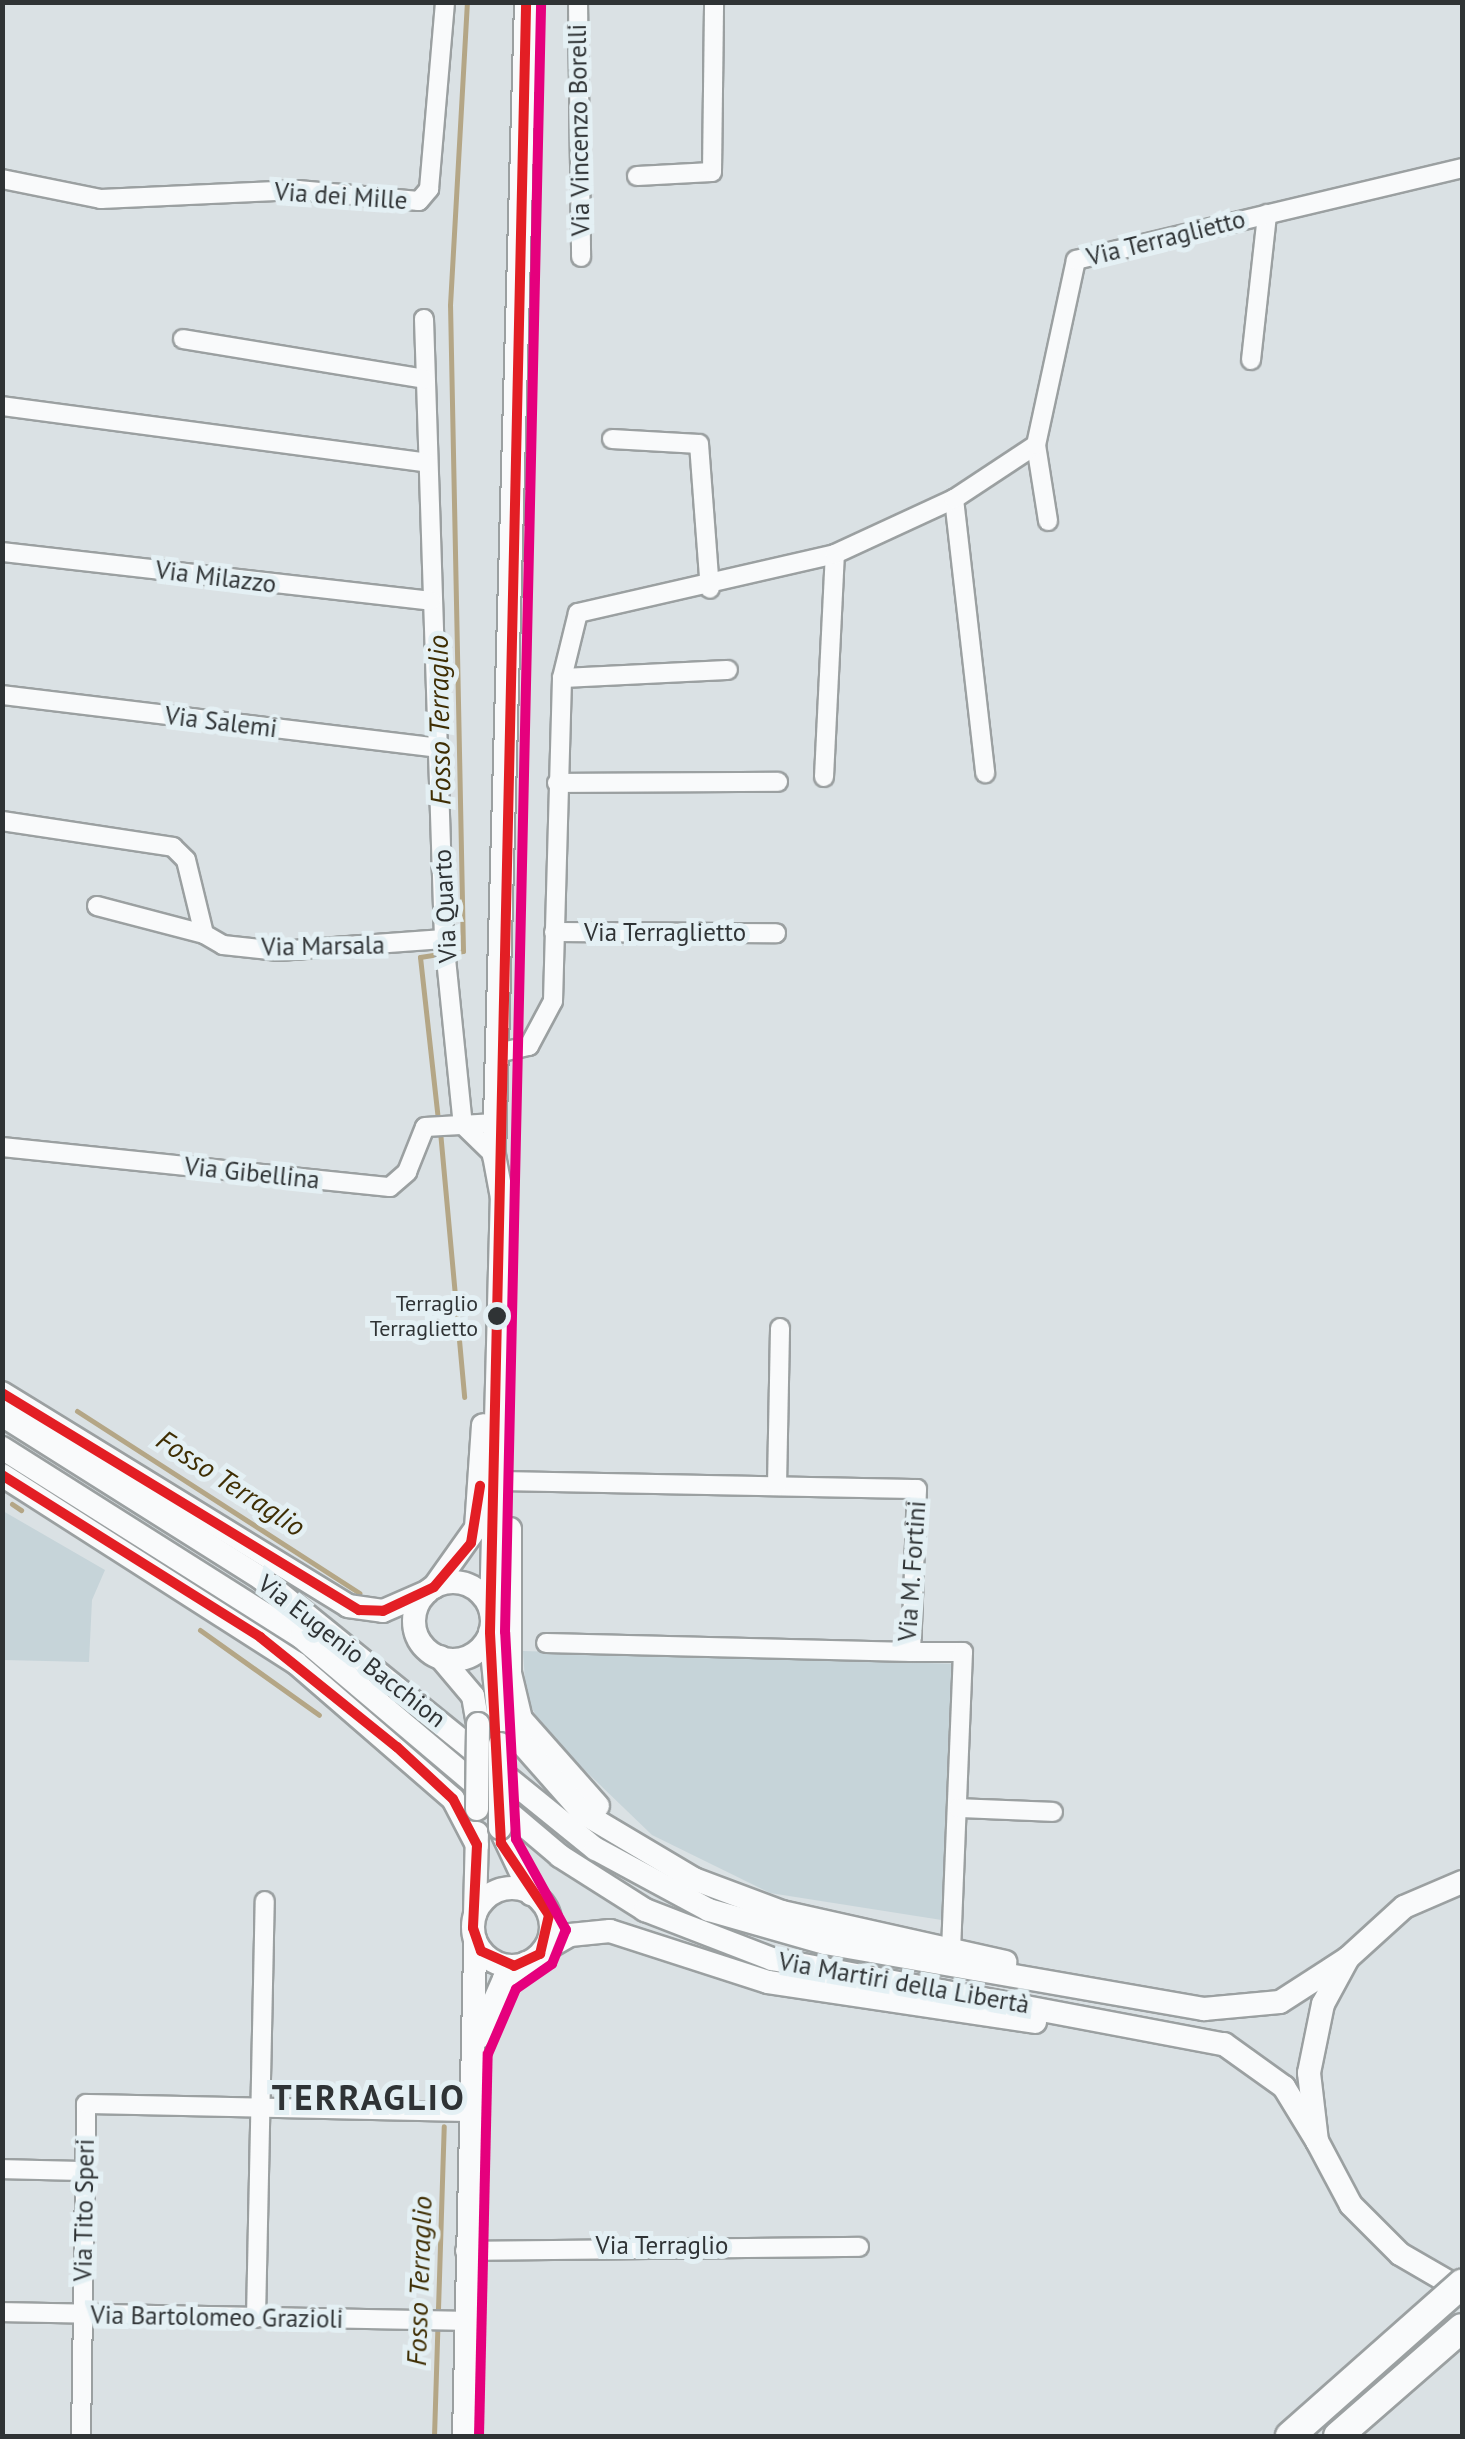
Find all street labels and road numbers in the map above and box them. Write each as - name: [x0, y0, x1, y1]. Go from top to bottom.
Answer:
- street label: Via Vincenzo Borelli: [562, 23, 596, 237]
- street label: Via dei Mille: [273, 176, 409, 216]
- street label: Via Terraglietto: [1083, 204, 1249, 272]
- street label: Via Milazzo: [154, 555, 278, 599]
- street label: Via Salemi: [163, 700, 279, 744]
- street label: Via Quarto: [427, 848, 463, 964]
- street label: Via Terraglietto: [584, 917, 746, 947]
- street label: Via Marsala: [261, 930, 385, 962]
- street label: Via Gibellina: [183, 1151, 321, 1195]
- street label: Via M. Fortini: [892, 1499, 932, 1643]
- street label: Via Eugenio Bacchion: [252, 1568, 452, 1734]
- street label: Via Martiri della Libertà: [776, 1946, 1032, 2020]
- street label: Via Tito Speri: [68, 2138, 100, 2282]
- street label: Via Terraglio: [595, 2230, 729, 2260]
- street label: Via Bartolomeo Grazioli: [90, 2300, 344, 2334]

